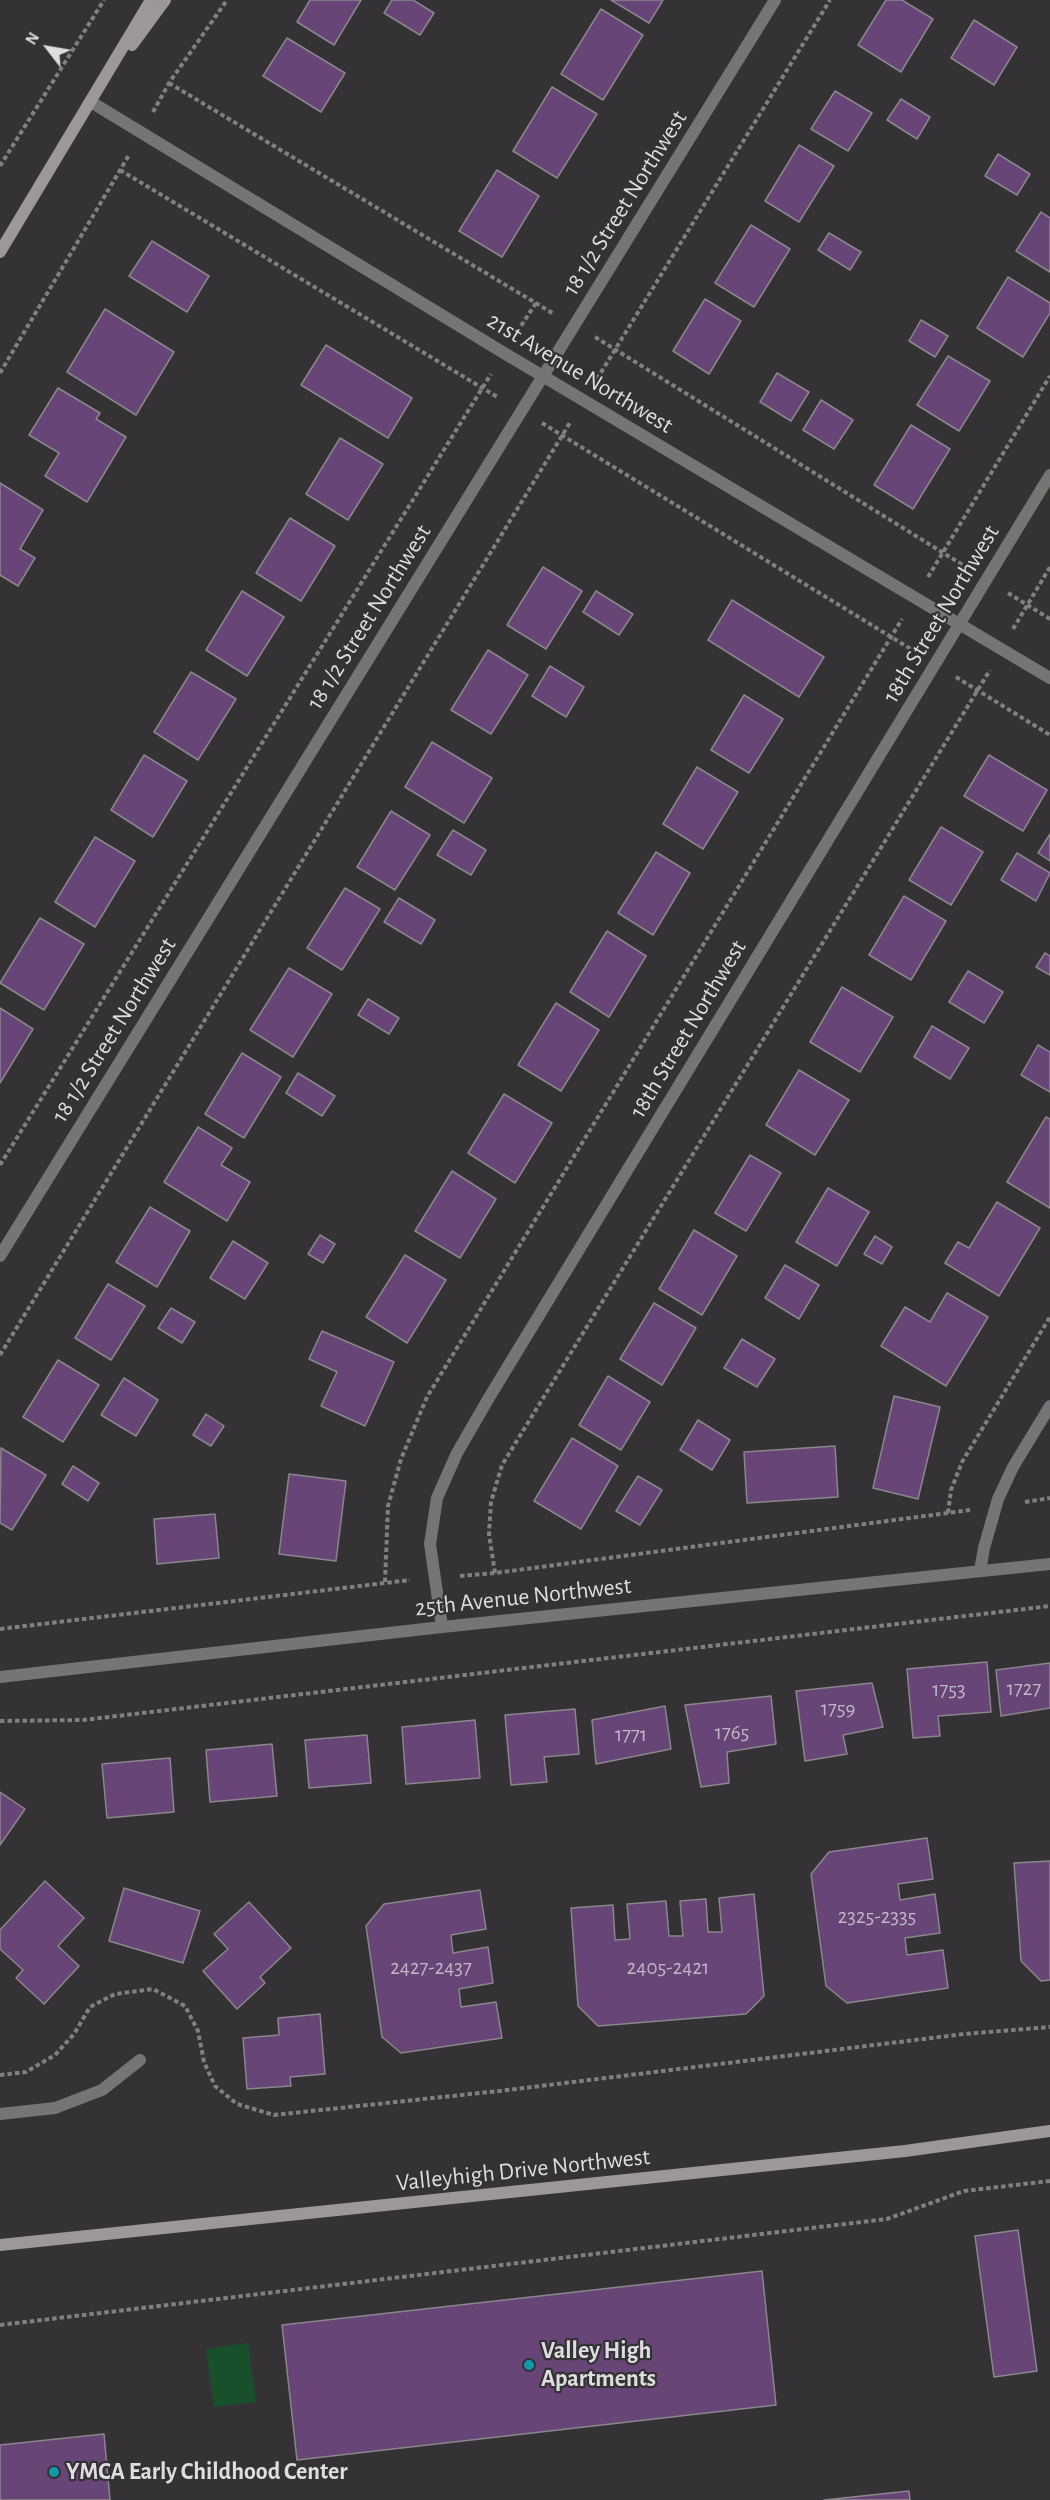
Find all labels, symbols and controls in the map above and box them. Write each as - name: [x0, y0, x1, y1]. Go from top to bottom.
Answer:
- north arrow: [18, 18, 78, 78]
- text: N: [23, 30, 42, 48]
- street label: 18 1/2 Street Northwest: [557, 105, 693, 301]
- street label: 21st Avenue Northwest: [482, 306, 678, 440]
- street label: 18 1/2 Street Northwest: [301, 519, 437, 715]
- street label: 18th Street Northwest: [877, 520, 1005, 708]
- street label: 18 1/2 Street Northwest: [46, 932, 182, 1128]
- street label: 18th Street Northwest: [624, 935, 752, 1123]
- street label: 25th Avenue Northwest: [413, 1571, 633, 1623]
- house number: 1727: [1007, 1676, 1041, 1702]
- house number: 1753: [932, 1677, 966, 1703]
- house number: 1759: [821, 1696, 855, 1722]
- house number: 1765: [715, 1720, 749, 1746]
- house number: 1771: [615, 1722, 647, 1748]
- house number: 2325-2335: [838, 1904, 916, 1930]
- house number: 2427-2437: [390, 1955, 472, 1981]
- house number: 2405-2421: [627, 1955, 709, 1981]
- street label: Valleyhigh Drive Northwest: [395, 2142, 651, 2198]
- place label: Valley High Apartments: [541, 2337, 656, 2393]
- marker: Valley High Apartments: [522, 2358, 536, 2372]
- place label: YMCA Early Childhood Center: [66, 2458, 348, 2486]
- marker: YMCA Early Childhood Center: [47, 2465, 61, 2479]

